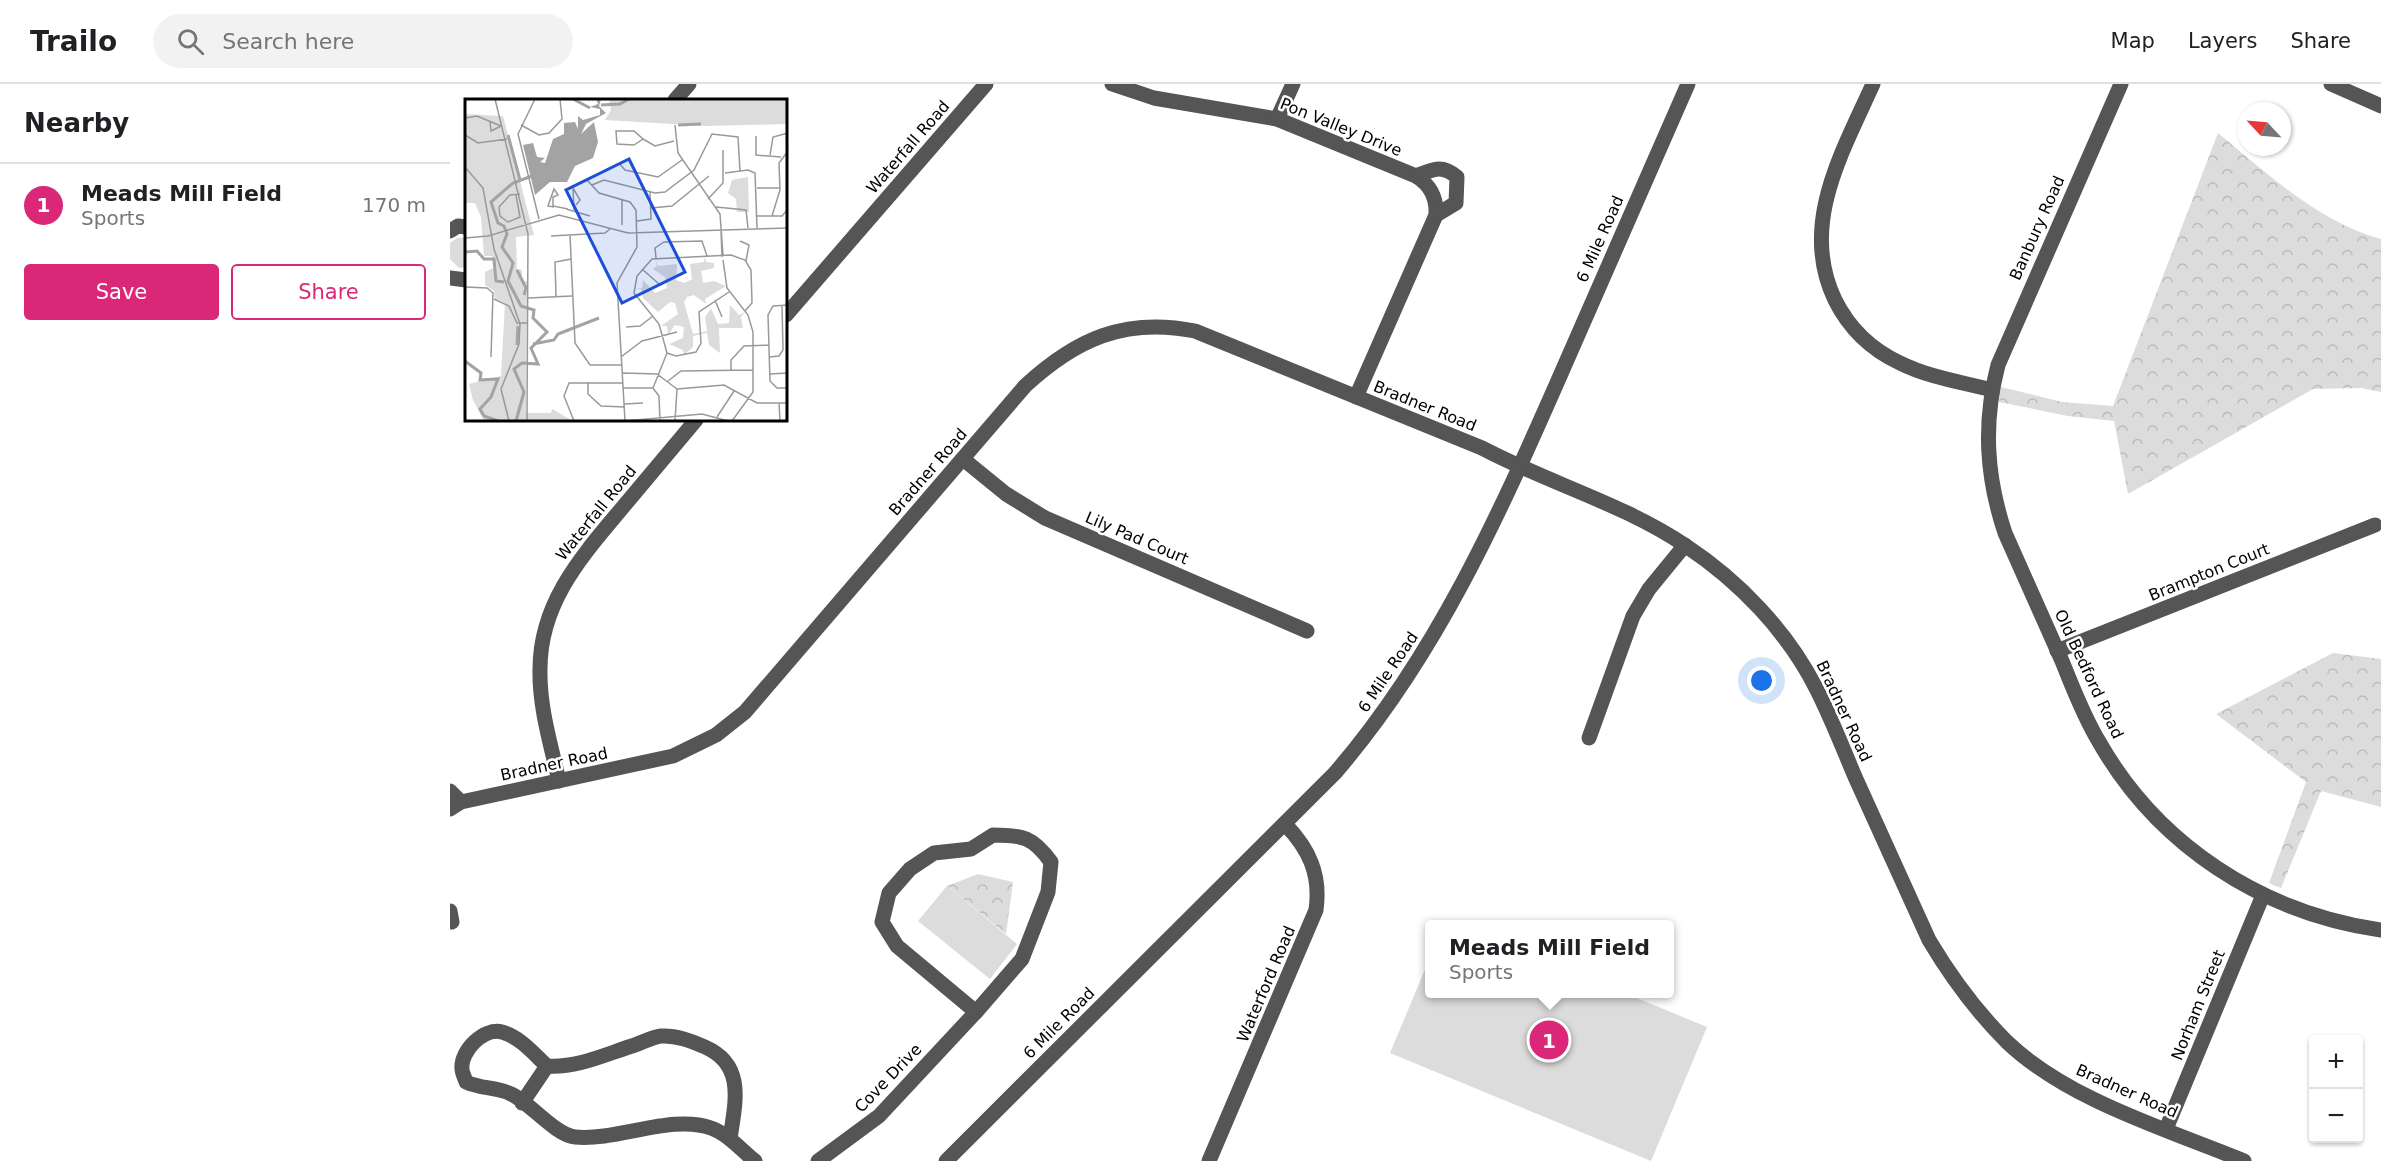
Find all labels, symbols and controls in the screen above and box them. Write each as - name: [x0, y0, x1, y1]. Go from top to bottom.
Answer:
- search box: [153, 14, 573, 68]
- text: Trailo: [30, 25, 117, 58]
- icon: search: [174, 25, 207, 58]
- text: Search here: [222, 29, 354, 54]
- text: Map: [2111, 29, 2155, 53]
- text: Layers: [2188, 29, 2257, 53]
- text: Share: [2290, 29, 2351, 53]
- street label: Pon Valley Drive: [1277, 94, 1405, 160]
- street label: Waterfall Road: [862, 97, 954, 197]
- inset map: [465, 99, 788, 422]
- north arrow: [2237, 102, 2291, 156]
- text: Nearby: [24, 108, 129, 138]
- street label: Banbury Road: [2005, 173, 2069, 283]
- text: Meads Mill Field: [81, 181, 282, 206]
- text: 1: [37, 193, 50, 217]
- text: 170 m: [362, 193, 426, 217]
- street label: 6 Mile Road: [1572, 193, 1628, 285]
- text: Sports: [81, 206, 145, 230]
- button: Save: [24, 264, 219, 320]
- button: Share: [231, 264, 426, 320]
- street label: Bradner Road: [1371, 377, 1479, 435]
- street label: Bradner Road: [885, 425, 971, 519]
- street label: Waterfall Road: [552, 462, 640, 564]
- street label: Lily Pad Court: [1083, 508, 1191, 568]
- street label: Brampton Court: [2146, 539, 2272, 605]
- street label: Old Bedford Road: [2051, 606, 2127, 742]
- street label: 6 Mile Road: [1354, 628, 1422, 716]
- street label: Bradner Road: [1812, 657, 1876, 765]
- your location: [1747, 666, 1776, 695]
- street label: Bradner Road: [499, 743, 609, 785]
- popup: [1425, 920, 1674, 998]
- street label: Waterford Road: [1233, 923, 1299, 1045]
- text: Meads Mill Field: [1449, 935, 1650, 960]
- street label: Norham Street: [2167, 947, 2229, 1063]
- text: Sports: [1449, 960, 1513, 984]
- street label: 6 Mile Road: [1019, 983, 1099, 1063]
- pin: 1: [1530, 1018, 1568, 1062]
- map controls: [2309, 1035, 2363, 1143]
- button: +: [2309, 1035, 2363, 1089]
- street label: Cove Drive: [851, 1040, 925, 1116]
- street label: Bradner Road: [2073, 1060, 2181, 1122]
- button: −: [2309, 1089, 2363, 1143]

